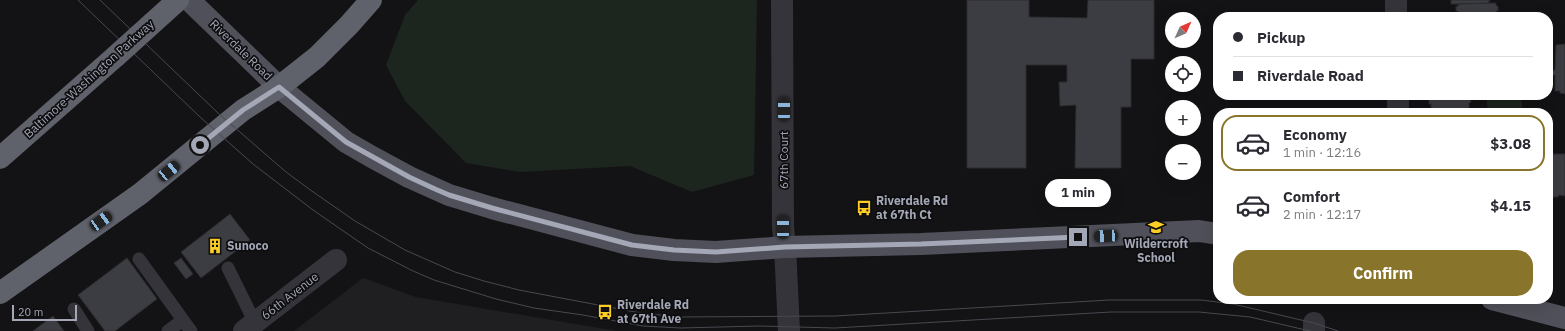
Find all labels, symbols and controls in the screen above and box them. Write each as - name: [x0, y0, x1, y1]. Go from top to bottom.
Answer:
- north arrow: [1165, 12, 1201, 48]
- map controls: [1165, 12, 1201, 180]
- street label: Baltimore-Washington Parkway: [21, 16, 157, 141]
- street label: Riverdale Road: [207, 16, 276, 83]
- text: Pickup: [1257, 28, 1305, 47]
- button: locate: [1165, 56, 1201, 92]
- text: Riverdale Road: [1257, 66, 1364, 85]
- car: [778, 97, 790, 121]
- button: +: [1165, 100, 1201, 136]
- icon: car: [1235, 125, 1271, 161]
- text: Economy: [1283, 125, 1347, 144]
- street label: 67th Court: [776, 131, 791, 189]
- text: $3.08: [1490, 134, 1531, 153]
- route start: [191, 136, 209, 154]
- button: −: [1165, 144, 1201, 180]
- text: 1 min · 12:16: [1283, 144, 1361, 161]
- car: [156, 159, 182, 183]
- callout: 1 min: [1045, 179, 1111, 207]
- text: 1 min: [1061, 184, 1095, 201]
- icon: car: [1235, 187, 1271, 223]
- text: Comfort: [1283, 187, 1340, 206]
- place label: Riverdale Rd at 67th Ct: [876, 193, 948, 222]
- text: $4.15: [1490, 196, 1531, 215]
- bus stop icon: Riverdale Rd at 67th Ct: [855, 199, 873, 217]
- text: 2 min · 12:17: [1283, 206, 1361, 223]
- car: [88, 209, 114, 233]
- car: [777, 215, 789, 239]
- school or university icon: Wildercroft School: [1147, 218, 1165, 236]
- route end: [1069, 228, 1087, 246]
- car: [1094, 229, 1118, 243]
- place label: Wildercroft School: [1124, 236, 1188, 265]
- building icon: Sunoco: [206, 237, 224, 255]
- place label: Sunoco: [227, 238, 269, 253]
- button: Confirm: [1233, 250, 1533, 296]
- street label: 66th Avenue: [258, 268, 322, 323]
- place label: Riverdale Rd at 67th Ave: [617, 297, 689, 326]
- scale bar: [12, 303, 77, 322]
- bus stop icon: Riverdale Rd at 67th Ave: [596, 303, 614, 321]
- text: 20 m: [18, 305, 43, 319]

